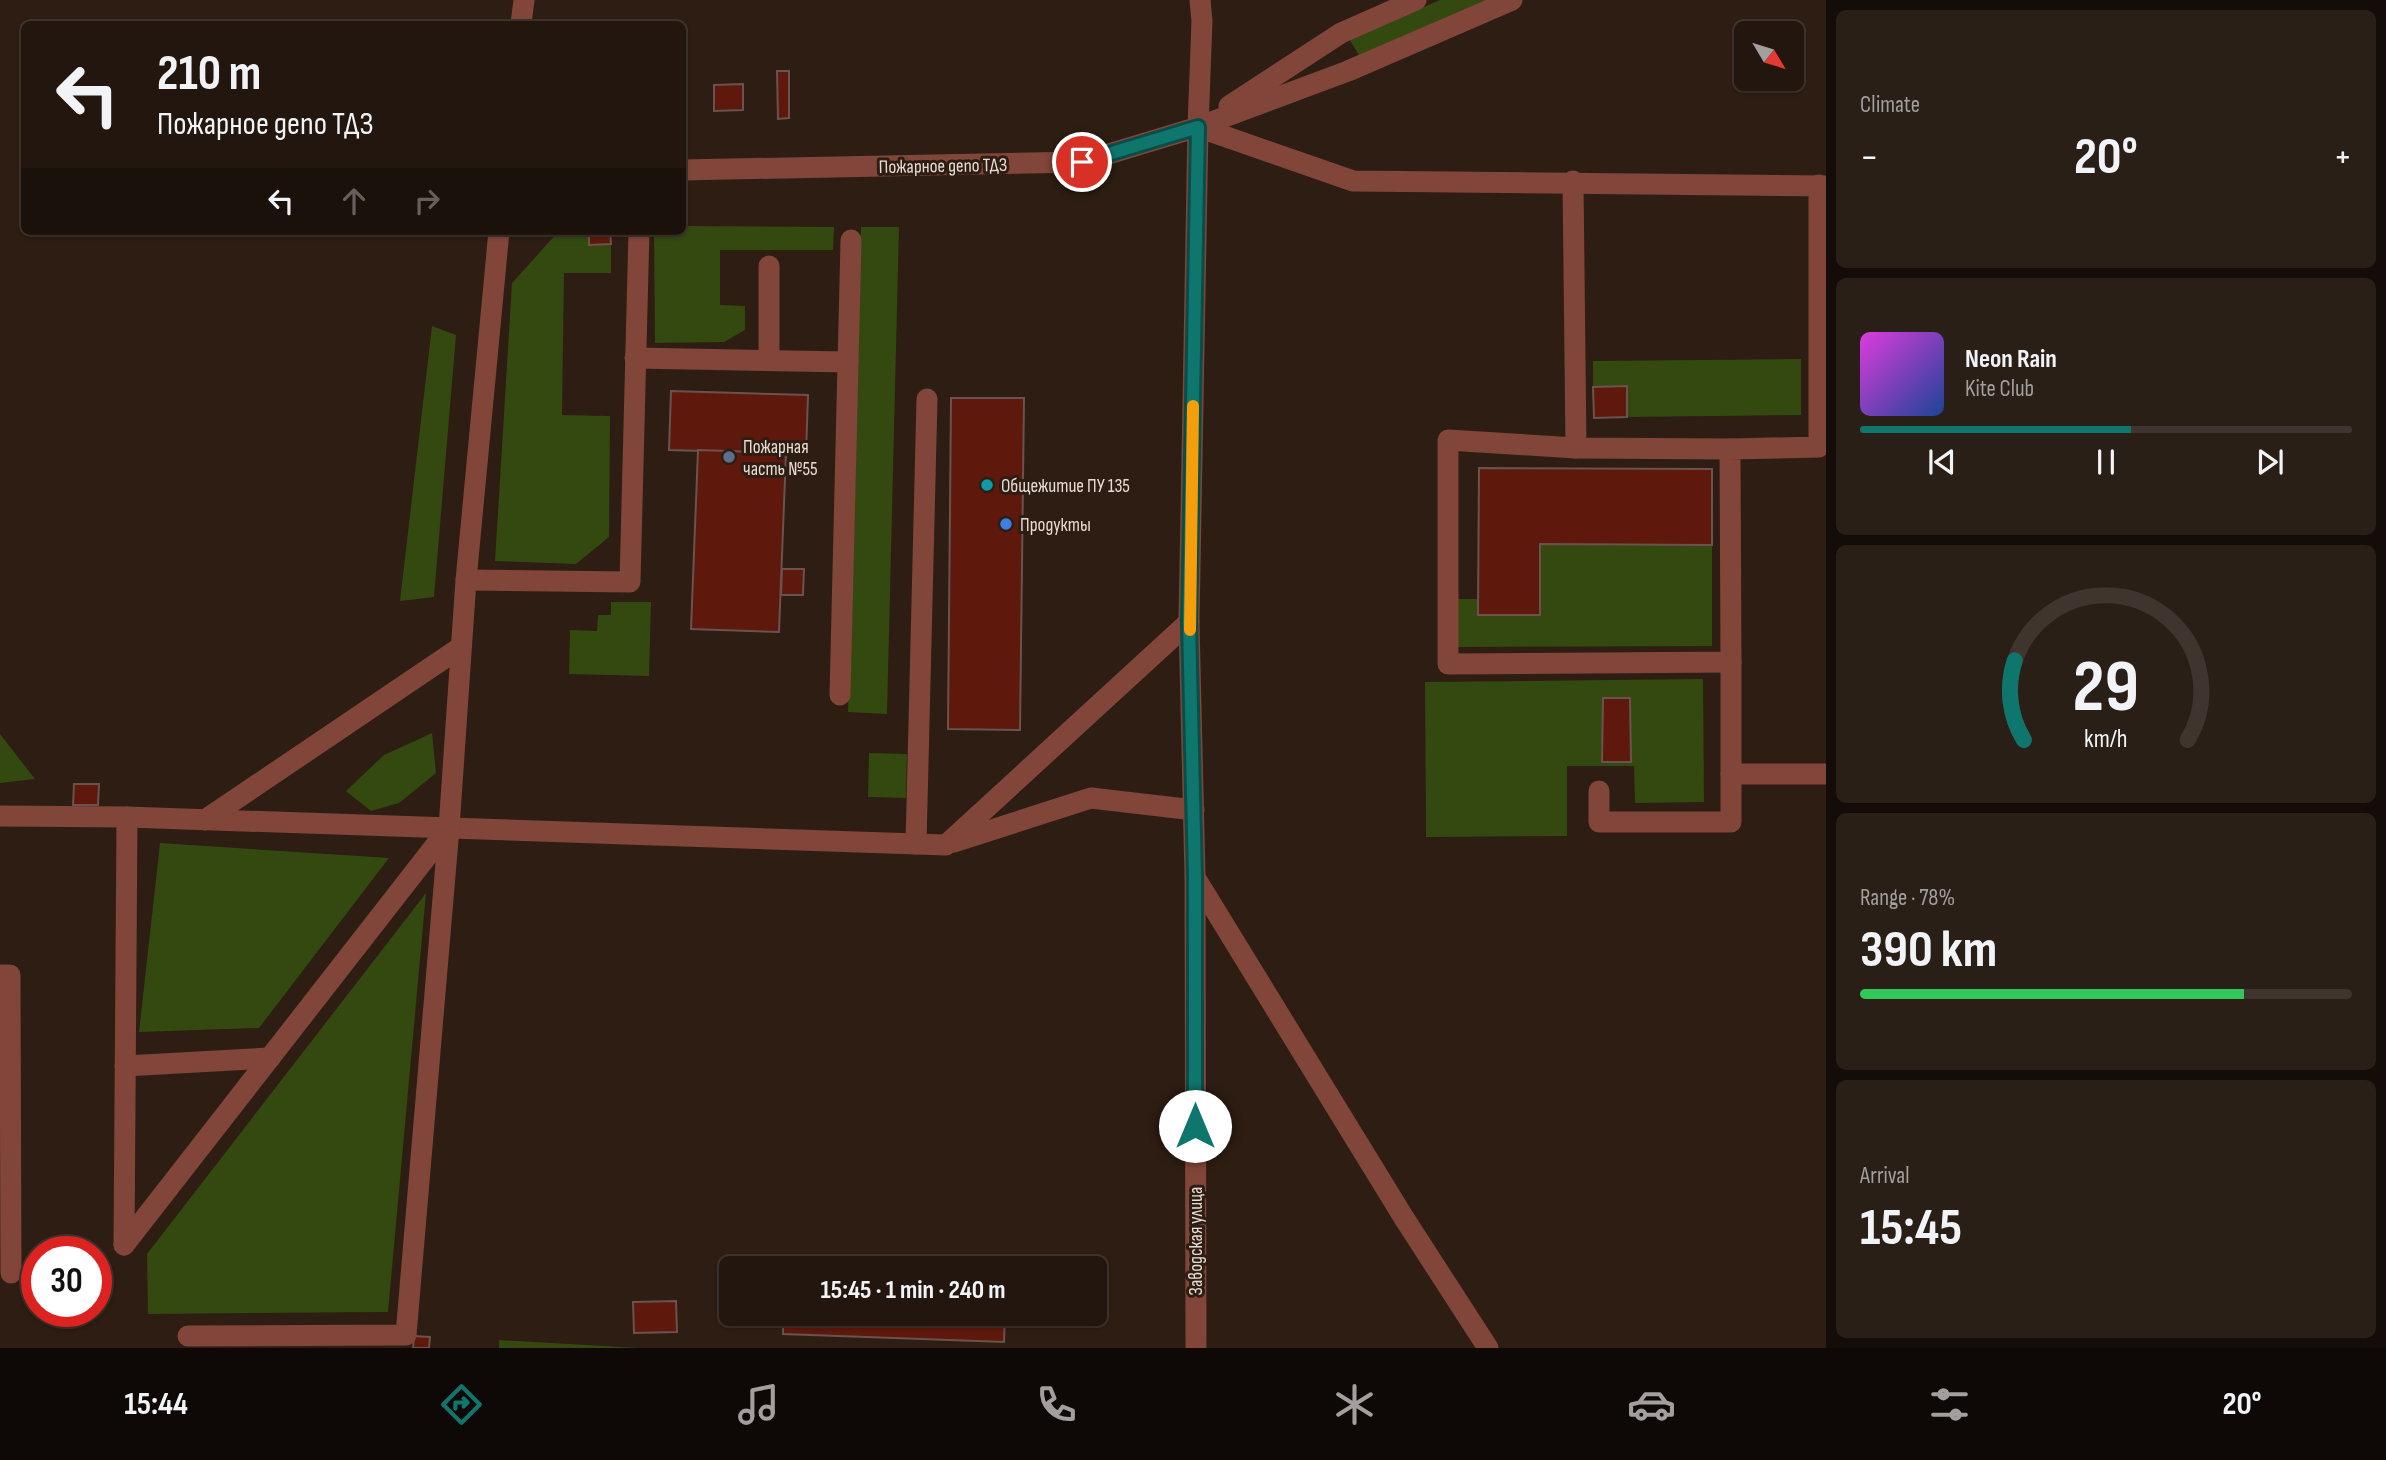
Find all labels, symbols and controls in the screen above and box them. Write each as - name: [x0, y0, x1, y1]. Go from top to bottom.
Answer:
- north arrow: [1734, 21, 1804, 91]
- map controls: [1734, 21, 1804, 91]
- text: 210 m: [157, 45, 261, 104]
- icon: left: [42, 49, 133, 140]
- text: Climate: [1860, 91, 1920, 119]
- text: Пожарное депо ТДЗ: [157, 105, 373, 144]
- text: 20°: [2074, 126, 2138, 189]
- pin: [1052, 132, 1112, 192]
- text: −: [1860, 135, 1879, 180]
- text: +: [2333, 135, 2352, 180]
- icon: arrive: [1063, 143, 1101, 181]
- street label: Пожарное депо ТДЗ: [879, 154, 1007, 179]
- icon: left: [262, 182, 300, 220]
- icon: ahead: [335, 182, 373, 220]
- icon: right: [408, 182, 446, 220]
- text: Neon Rain: [1965, 344, 2057, 375]
- text: Kite Club: [1965, 375, 2034, 403]
- place label: Пожарная часть №55: [743, 436, 818, 481]
- icon: previous: [1923, 443, 1961, 481]
- icon: pause: [2087, 443, 2125, 481]
- icon: next: [2251, 443, 2289, 481]
- marker: Пожарная часть №55: [721, 449, 737, 465]
- place label: Общежитие ПУ 135: [1001, 475, 1130, 498]
- marker: Общежитие ПУ 135: [979, 477, 995, 493]
- place label: Продукты: [1020, 514, 1091, 537]
- marker: Продукты: [998, 516, 1014, 532]
- text: 29: [2073, 644, 2139, 732]
- text: km/h: [2084, 724, 2128, 755]
- text: Range · 78%: [1860, 884, 1955, 912]
- text: 390 km: [1860, 919, 1997, 982]
- position arrow: [1158, 1089, 1232, 1163]
- text: Arrival: [1860, 1162, 1909, 1190]
- street label: Заводская улица: [1185, 1187, 1208, 1295]
- text: 15:45: [1860, 1197, 1962, 1260]
- speed limit sign: 30: [21, 1236, 112, 1327]
- text: 15:45 · 1 min · 240 m: [820, 1275, 1006, 1306]
- icon: directions: [437, 1380, 486, 1429]
- icon: music: [734, 1380, 783, 1429]
- icon: phone: [1032, 1380, 1081, 1429]
- icon: climate: [1330, 1380, 1379, 1429]
- icon: car: [1627, 1380, 1676, 1429]
- icon: filters: [1925, 1380, 1974, 1429]
- text: 15:44: [124, 1385, 188, 1424]
- text: 20°: [2222, 1385, 2262, 1424]

